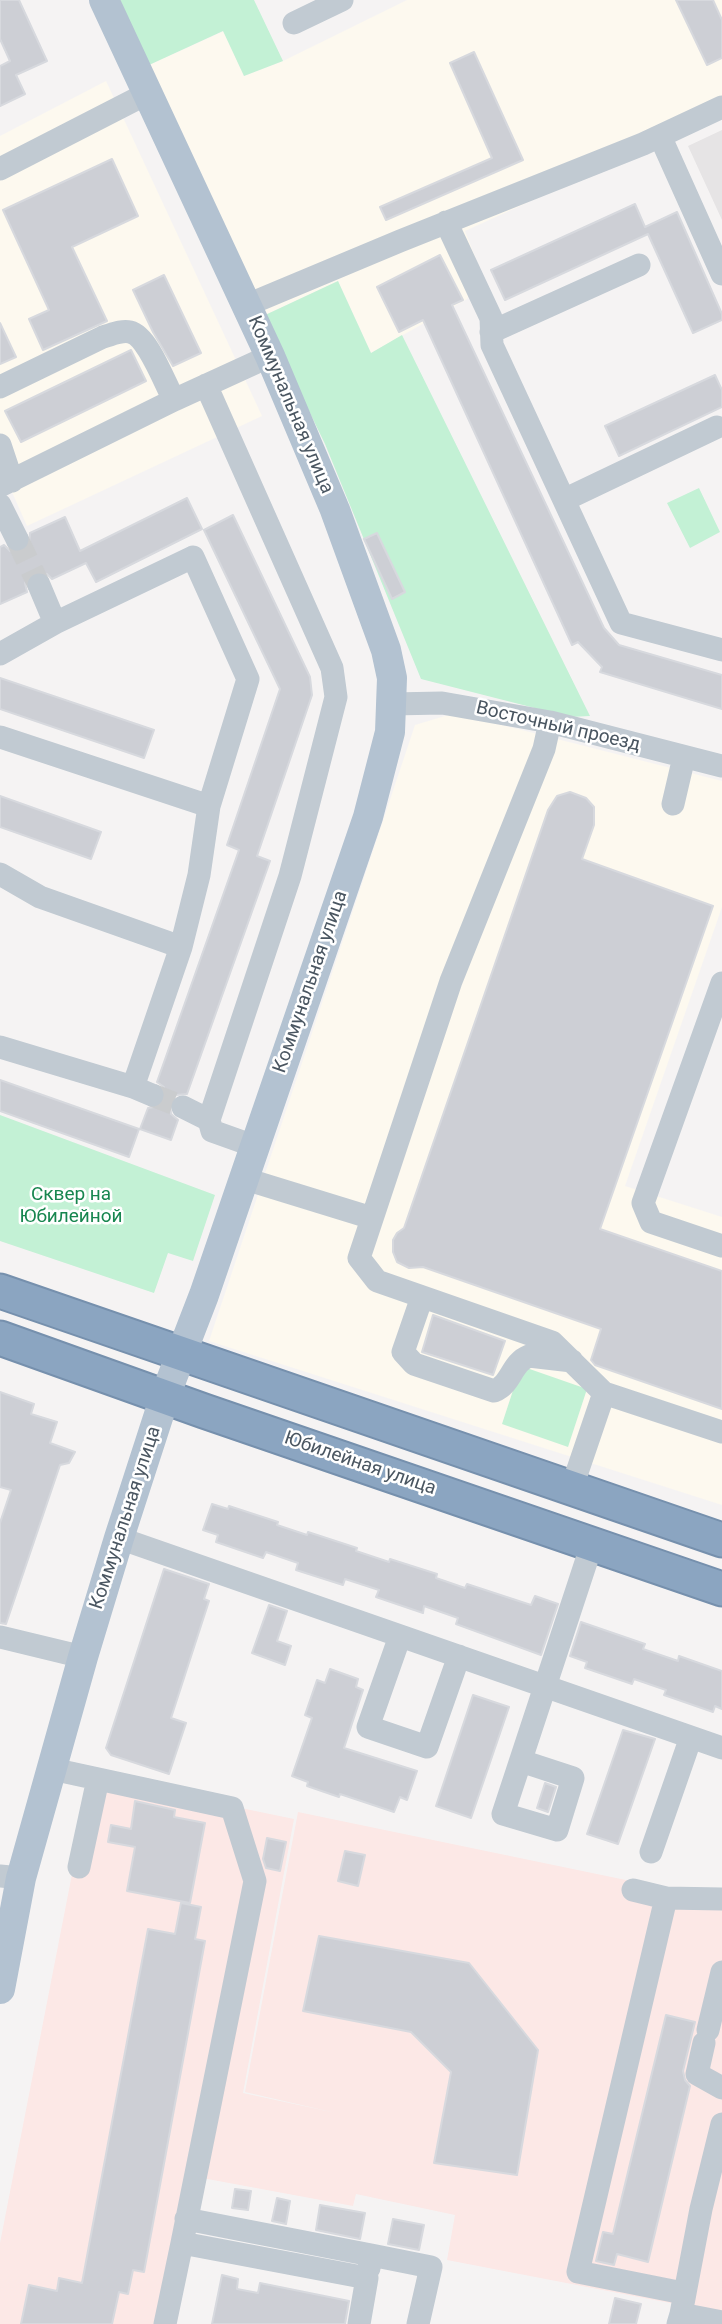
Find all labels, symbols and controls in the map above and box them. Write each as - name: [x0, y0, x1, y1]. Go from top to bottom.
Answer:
- street label: Коммунальная улица: [242, 313, 338, 497]
- street label: Восточный проезд: [474, 697, 642, 757]
- street label: Коммунальная улица: [269, 888, 353, 1076]
- park label: Сквер на Юбилейной: [19, 1184, 123, 1228]
- street label: Коммунальная улица: [86, 1424, 166, 1612]
- street label: Юбилейная улица: [281, 1427, 439, 1501]

